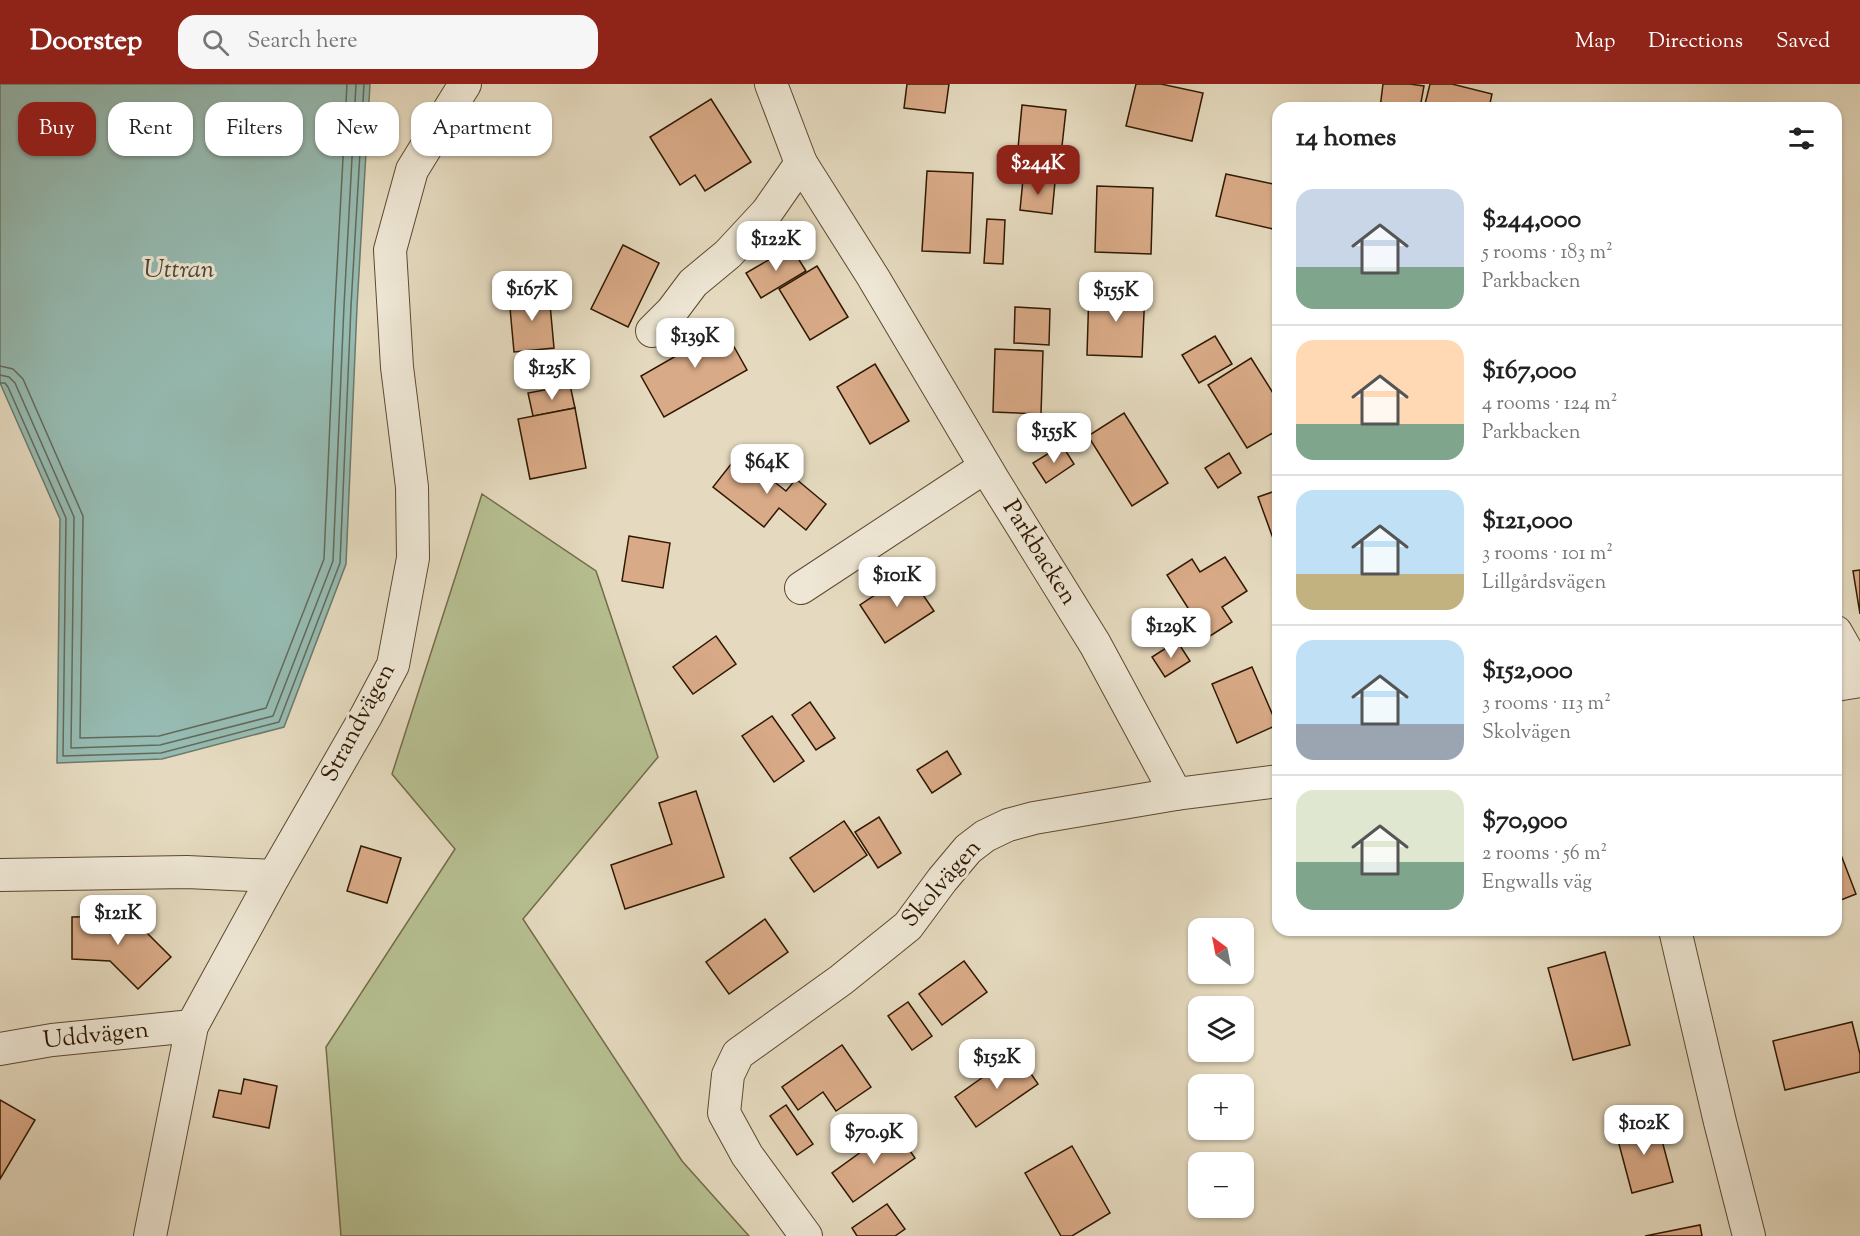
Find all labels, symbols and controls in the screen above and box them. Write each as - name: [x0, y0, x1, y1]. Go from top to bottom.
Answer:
- search box: [178, 15, 598, 69]
- text: Doorstep: [30, 22, 142, 62]
- icon: search: [199, 26, 232, 59]
- text: Search here: [247, 26, 358, 58]
- text: Map: [1575, 27, 1615, 57]
- text: Directions: [1648, 27, 1743, 57]
- text: Saved: [1776, 27, 1830, 57]
- chip: Buy: [18, 102, 96, 156]
- chip: Rent: [108, 102, 193, 156]
- chip: Filters: [205, 102, 303, 156]
- chip: New: [315, 102, 399, 156]
- chip: Apartment: [411, 102, 552, 156]
- text: 14 homes: [1296, 120, 1396, 157]
- icon: filters: [1785, 122, 1818, 155]
- pin: $244K: [996, 145, 1080, 196]
- text: $244K: [1011, 150, 1065, 179]
- text: $244,000: [1482, 202, 1581, 239]
- icon: home: [1344, 213, 1416, 285]
- pin: $122K: [734, 221, 818, 272]
- text: $122K: [751, 226, 801, 255]
- text: 5 rooms · 183 m²: [1482, 239, 1613, 268]
- water label: Uttran: [144, 252, 215, 289]
- text: Parkbacken: [1482, 268, 1581, 297]
- pin: $167K: [490, 271, 574, 322]
- pin: $155K: [1074, 272, 1158, 323]
- text: $167K: [506, 276, 558, 305]
- text: $155K: [1093, 277, 1139, 306]
- pin: $139K: [653, 318, 737, 369]
- text: $139K: [670, 323, 720, 352]
- pin: $125K: [510, 350, 594, 401]
- text: $167,000: [1482, 353, 1576, 390]
- text: $125K: [528, 355, 576, 384]
- icon: home: [1344, 364, 1416, 436]
- text: 4 rooms · 124 m²: [1482, 390, 1617, 419]
- pin: $155K: [1012, 413, 1096, 464]
- text: $155K: [1031, 418, 1077, 447]
- text: Parkbacken: [1482, 419, 1581, 448]
- pin: $64K: [731, 444, 803, 495]
- text: $64K: [745, 449, 789, 478]
- street label: Parkbacken: [993, 494, 1085, 612]
- text: $121,000: [1482, 503, 1573, 540]
- icon: home: [1344, 514, 1416, 586]
- text: 3 rooms · 101 m²: [1482, 540, 1613, 569]
- pin: $101K: [855, 557, 939, 608]
- text: $101K: [873, 562, 921, 591]
- text: Lillgårdsvägen: [1482, 569, 1606, 598]
- pin: $129K: [1129, 608, 1213, 659]
- text: $129K: [1145, 613, 1197, 642]
- text: $152,000: [1482, 653, 1573, 690]
- street label: Strandvägen: [313, 658, 405, 788]
- icon: home: [1344, 664, 1416, 736]
- text: 3 rooms · 113 m²: [1482, 690, 1611, 719]
- text: Skolvägen: [1482, 719, 1571, 748]
- text: $70,900: [1482, 803, 1568, 840]
- icon: home: [1344, 814, 1416, 886]
- street label: Skolvägen: [894, 833, 990, 935]
- text: 2 rooms · 56 m²: [1482, 840, 1607, 869]
- text: Engwalls väg: [1482, 869, 1592, 898]
- pin: $121K: [76, 895, 160, 946]
- text: $121K: [94, 900, 142, 929]
- north arrow: [1188, 918, 1254, 984]
- map controls: [1188, 918, 1254, 1218]
- button: layers: [1188, 996, 1254, 1062]
- street label: Uddvägen: [41, 1014, 151, 1058]
- pin: $152K: [955, 1039, 1039, 1090]
- text: $152K: [973, 1044, 1021, 1073]
- button: +: [1188, 1074, 1254, 1140]
- pin: $102K: [1602, 1105, 1686, 1156]
- text: $102K: [1618, 1110, 1670, 1139]
- pin: $70.9K: [825, 1114, 923, 1165]
- text: $70.9K: [844, 1119, 904, 1148]
- button: −: [1188, 1152, 1254, 1218]

